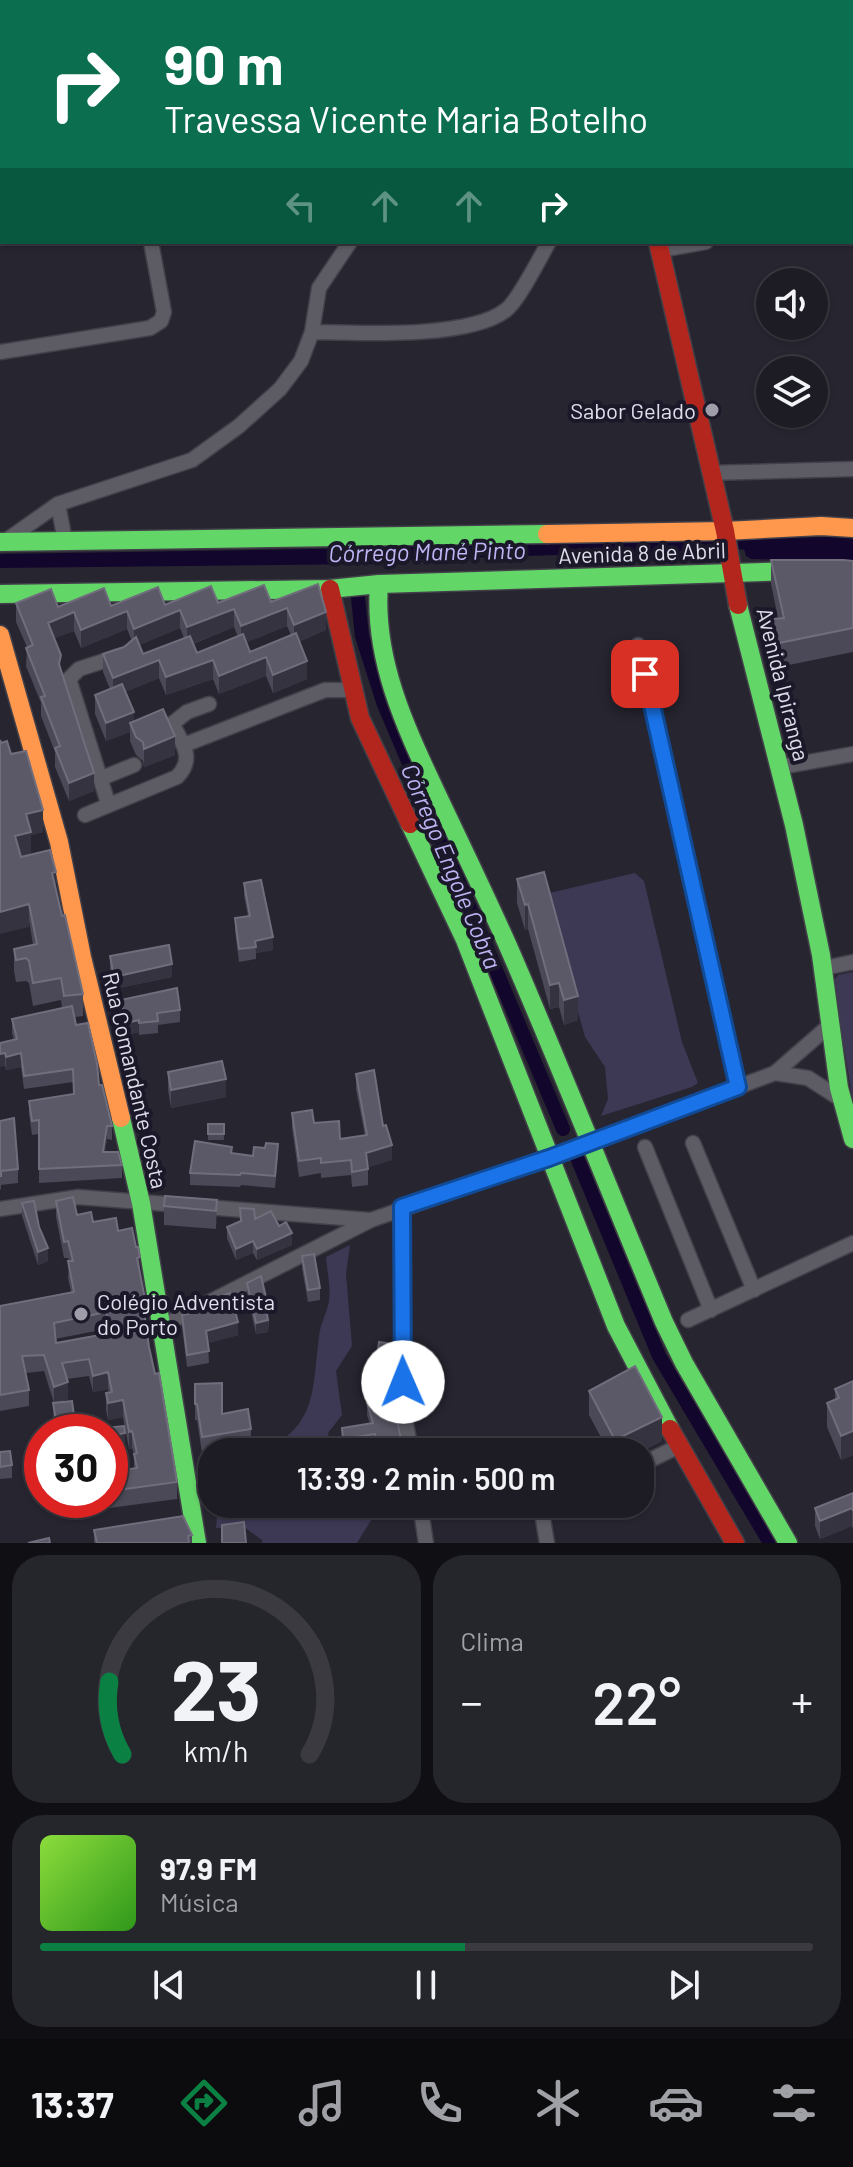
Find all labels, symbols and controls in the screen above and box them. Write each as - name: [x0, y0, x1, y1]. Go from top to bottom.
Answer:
- text: 90 m: [164, 29, 284, 96]
- icon: right: [32, 32, 136, 136]
- text: Travessa Vicente Maria Botelho: [164, 97, 648, 140]
- icon: left: [279, 184, 323, 228]
- icon: ahead: [363, 184, 407, 228]
- icon: ahead: [447, 184, 491, 228]
- icon: right: [531, 184, 575, 228]
- map controls: [756, 268, 828, 428]
- button: sound: [756, 268, 828, 340]
- button: layers: [756, 356, 828, 428]
- place label: Sabor Gelado: [570, 397, 696, 423]
- marker: Sabor Gelado: [703, 401, 721, 419]
- water label: Córrego Mané Pinto: [328, 535, 526, 567]
- street label: Avenida 8 de Abril: [558, 536, 726, 568]
- street label: Avenida Ipiranga: [752, 605, 816, 763]
- pin: [611, 640, 679, 708]
- icon: arrive: [623, 652, 667, 696]
- water label: Córrego Engole Cobra: [396, 759, 508, 973]
- street label: Rua Comandante Costa: [98, 969, 174, 1191]
- place label: Colégio Adventista do Porto: [97, 1288, 275, 1339]
- marker: Colégio Adventista do Porto: [72, 1305, 90, 1323]
- position arrow: [361, 1340, 445, 1424]
- speed limit sign: 30: [24, 1414, 128, 1518]
- text: 13:39 · 2 min · 500 m: [297, 1460, 555, 1496]
- text: Clima: [461, 1625, 524, 1656]
- text: 23: [171, 1638, 261, 1738]
- text: 22°: [592, 1665, 681, 1737]
- text: −: [461, 1674, 483, 1727]
- text: +: [791, 1674, 813, 1727]
- text: km/h: [184, 1733, 249, 1768]
- text: 97.9 FM: [160, 1850, 257, 1886]
- text: Música: [160, 1886, 239, 1917]
- icon: previous: [147, 1963, 191, 2007]
- icon: pause: [404, 1963, 448, 2007]
- icon: next: [662, 1963, 706, 2007]
- icon: directions: [176, 2075, 232, 2131]
- icon: music: [294, 2075, 350, 2131]
- icon: phone: [412, 2075, 468, 2131]
- icon: climate: [530, 2075, 586, 2131]
- icon: car: [648, 2075, 704, 2131]
- icon: filters: [766, 2075, 822, 2131]
- text: 13:37: [31, 2082, 114, 2125]

